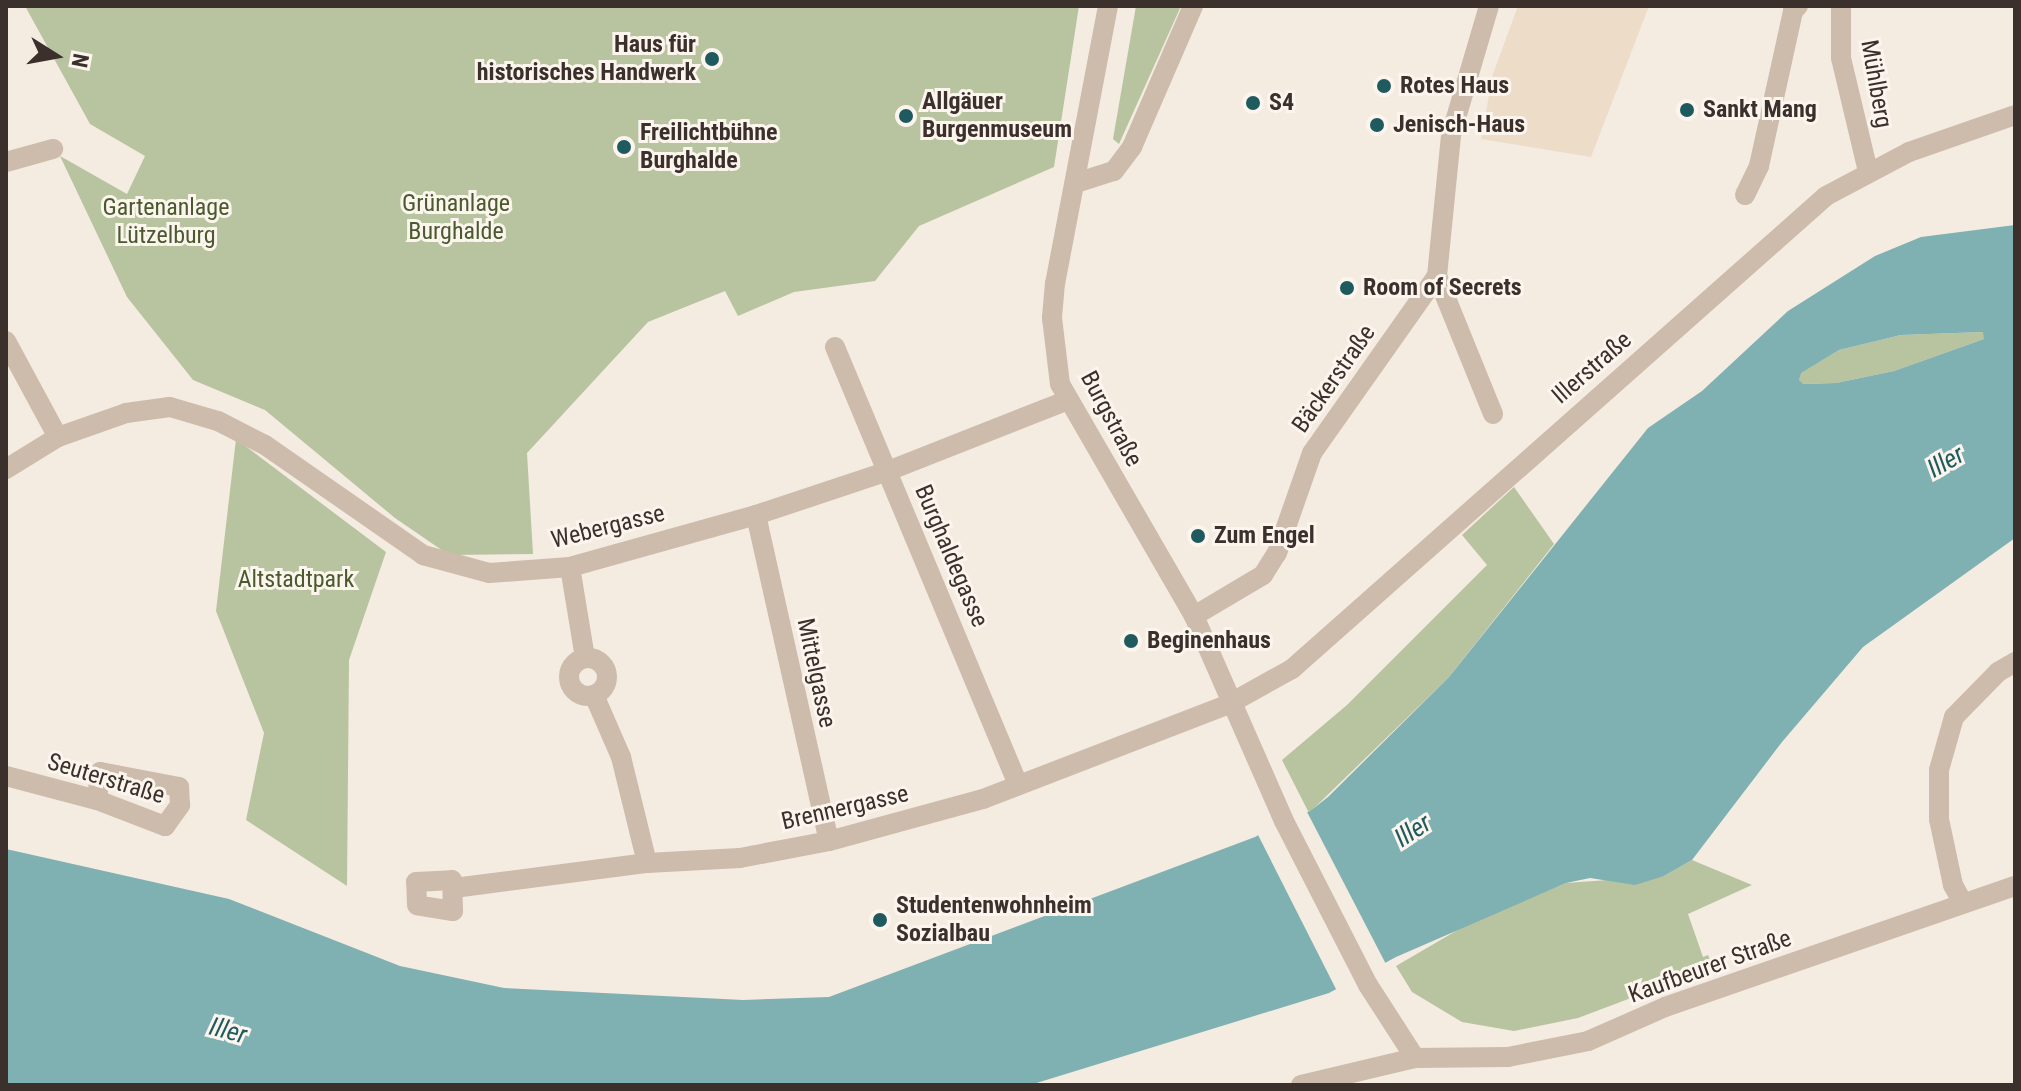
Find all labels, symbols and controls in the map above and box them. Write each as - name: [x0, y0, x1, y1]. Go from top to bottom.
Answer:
- north arrow: [16, 16, 96, 96]
- place label: Haus für historisches Handwerk: [477, 31, 696, 87]
- street label: Mühlberg: [1854, 38, 1898, 130]
- marker: Haus für historisches Handwerk: [703, 50, 721, 68]
- text: N: [66, 52, 94, 70]
- place label: Rotes Haus: [1400, 72, 1509, 100]
- marker: Rotes Haus: [1375, 77, 1393, 95]
- place label: Allgäuer Burgenmuseum: [922, 88, 1072, 144]
- place label: S4: [1269, 89, 1294, 117]
- marker: S4: [1244, 94, 1262, 112]
- place label: Sankt Mang: [1703, 96, 1817, 124]
- marker: Sankt Mang: [1678, 101, 1696, 119]
- marker: Allgäuer Burgenmuseum: [897, 107, 915, 125]
- place label: Jenisch-Haus: [1393, 111, 1525, 139]
- marker: Jenisch-Haus: [1368, 116, 1386, 134]
- place label: Freilichtbühne Burghalde: [640, 119, 777, 175]
- marker: Freilichtbühne Burghalde: [615, 138, 633, 156]
- park label: Grünanlage Burghalde: [402, 190, 510, 246]
- park label: Gartenanlage Lützelburg: [103, 194, 229, 250]
- place label: Room of Secrets: [1363, 274, 1522, 302]
- marker: Room of Secrets: [1338, 279, 1356, 297]
- street label: Bäckerstraße: [1286, 320, 1382, 438]
- street label: Illerstraße: [1546, 326, 1638, 410]
- street label: Burgstraße: [1074, 366, 1148, 472]
- water label: Iller: [1922, 439, 1970, 485]
- street label: Burghaldegasse: [908, 480, 994, 632]
- street label: Webergasse: [548, 499, 668, 555]
- place label: Zum Engel: [1214, 522, 1315, 550]
- marker: Zum Engel: [1189, 527, 1207, 545]
- park label: Altstadtpark: [238, 566, 354, 594]
- street label: Mittelgasse: [790, 616, 842, 730]
- place label: Beginenhaus: [1147, 627, 1271, 655]
- marker: Beginenhaus: [1122, 632, 1140, 650]
- street label: Seuterstraße: [44, 748, 168, 810]
- street label: Brennergasse: [779, 779, 911, 837]
- water label: Iller: [1389, 808, 1437, 854]
- place label: Studentenwohnheim Sozialbau: [896, 892, 1092, 948]
- marker: Studentenwohnheim Sozialbau: [871, 911, 889, 929]
- street label: Kaufbeurer Straße: [1625, 924, 1795, 1010]
- water label: Iller: [206, 1011, 250, 1051]

